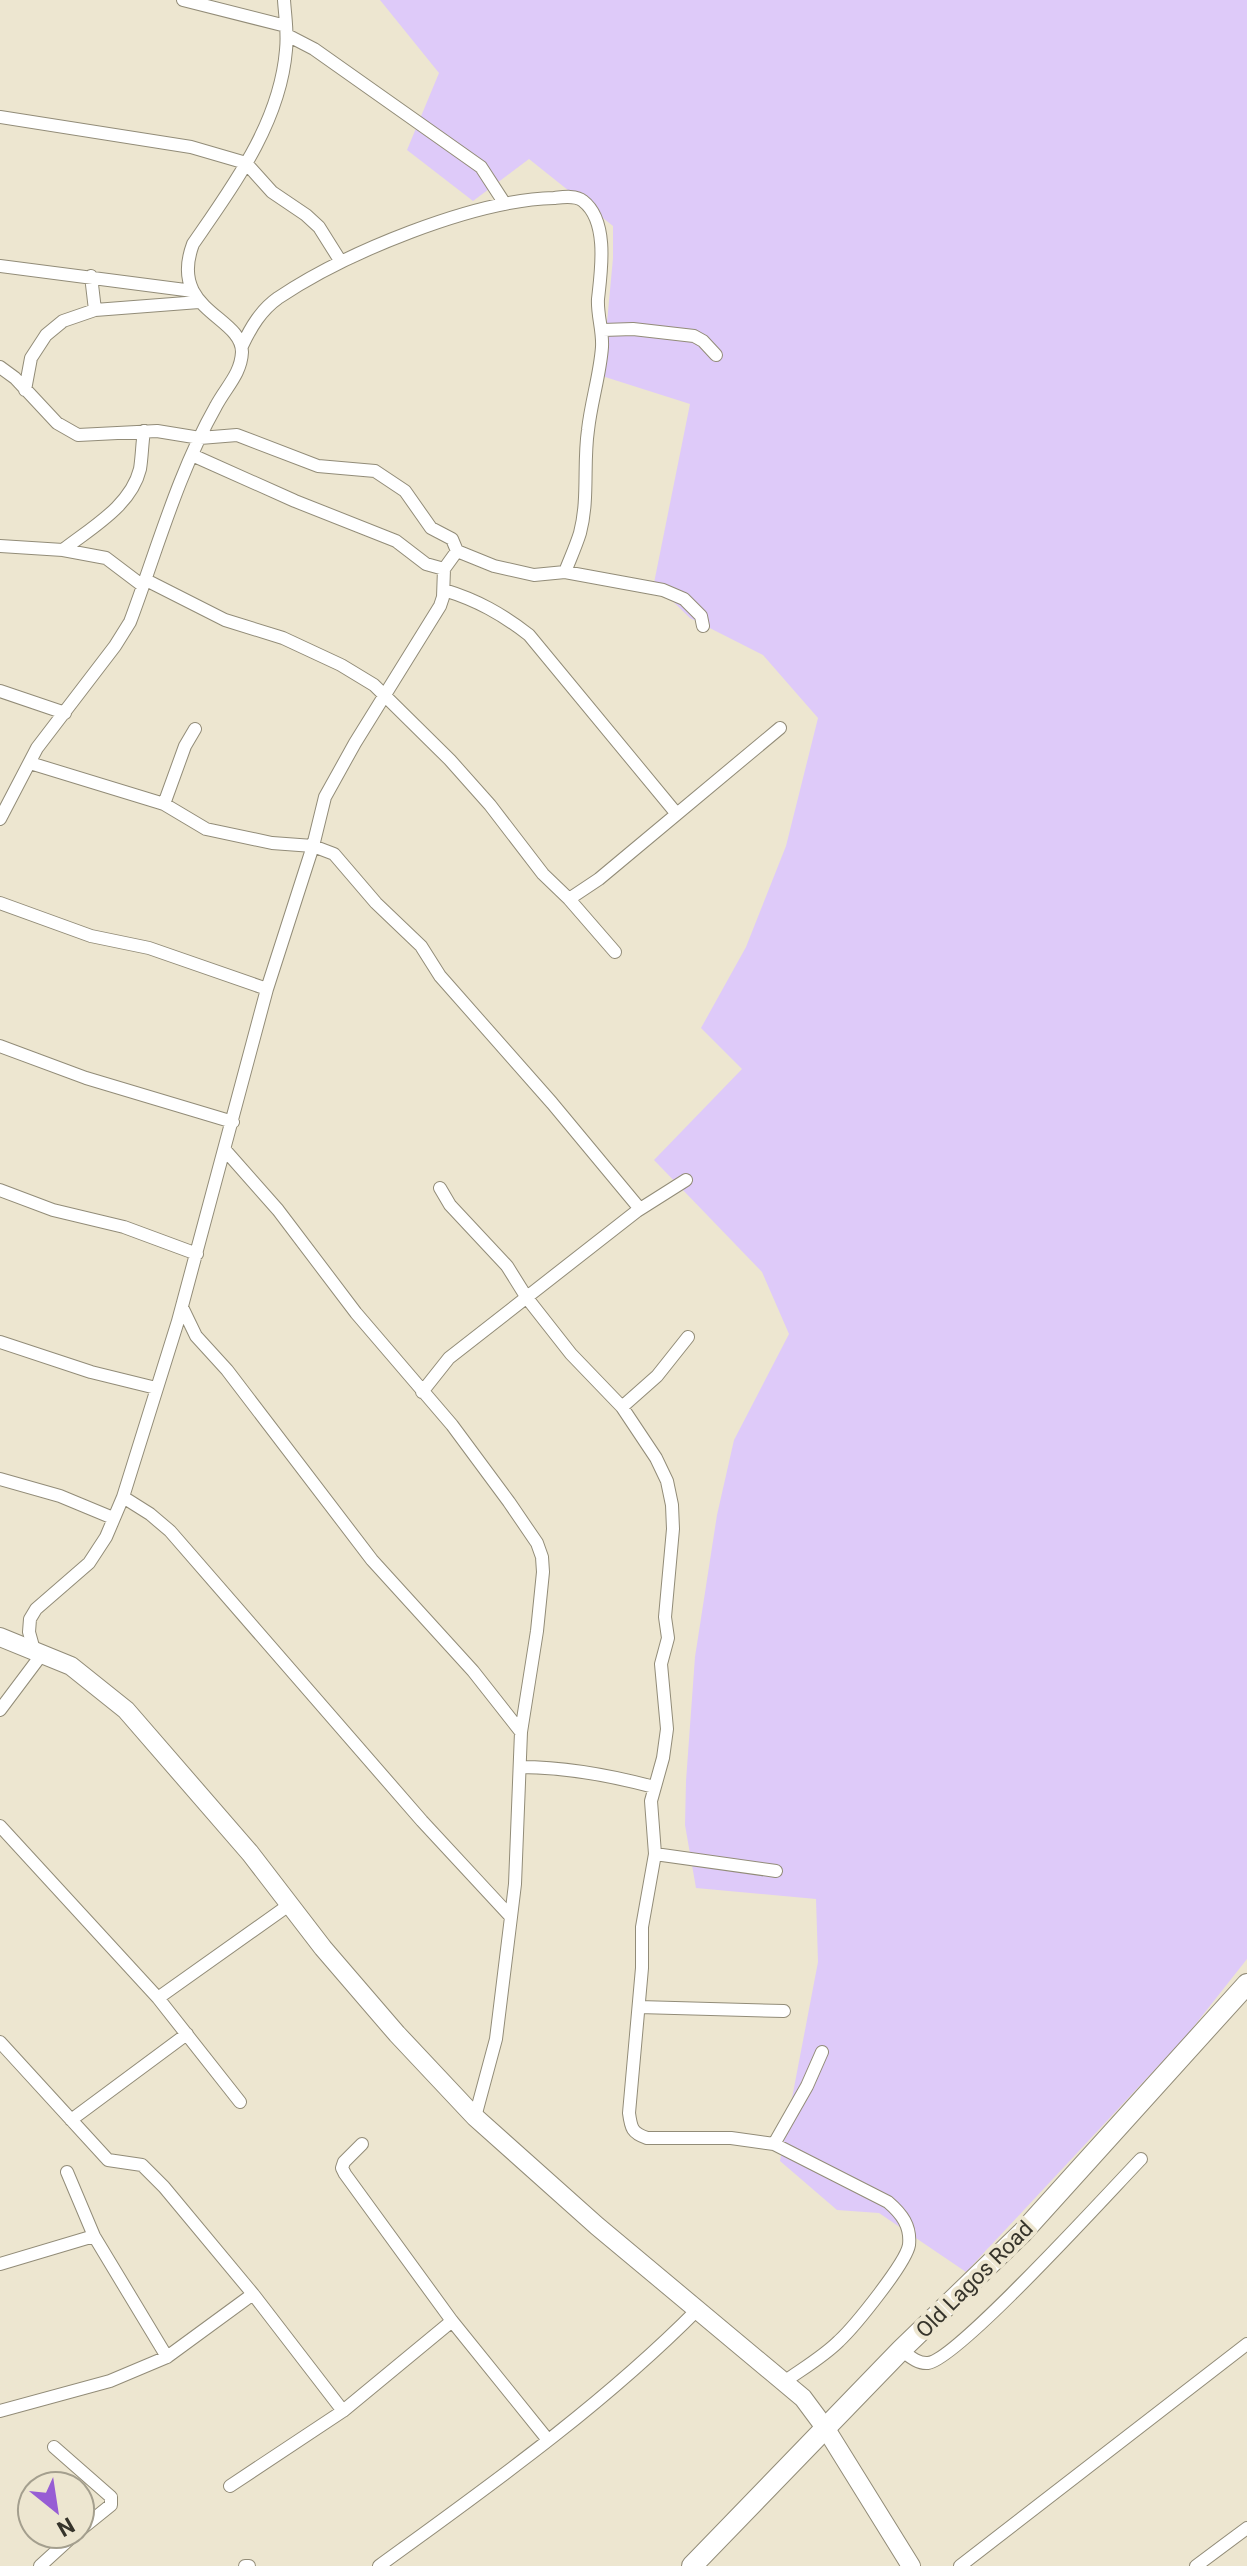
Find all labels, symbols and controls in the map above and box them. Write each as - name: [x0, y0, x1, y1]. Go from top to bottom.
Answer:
- street label: Old Lagos Road: [911, 2216, 1038, 2343]
- north arrow: [16, 2470, 96, 2550]
- text: N: [53, 2512, 79, 2542]

